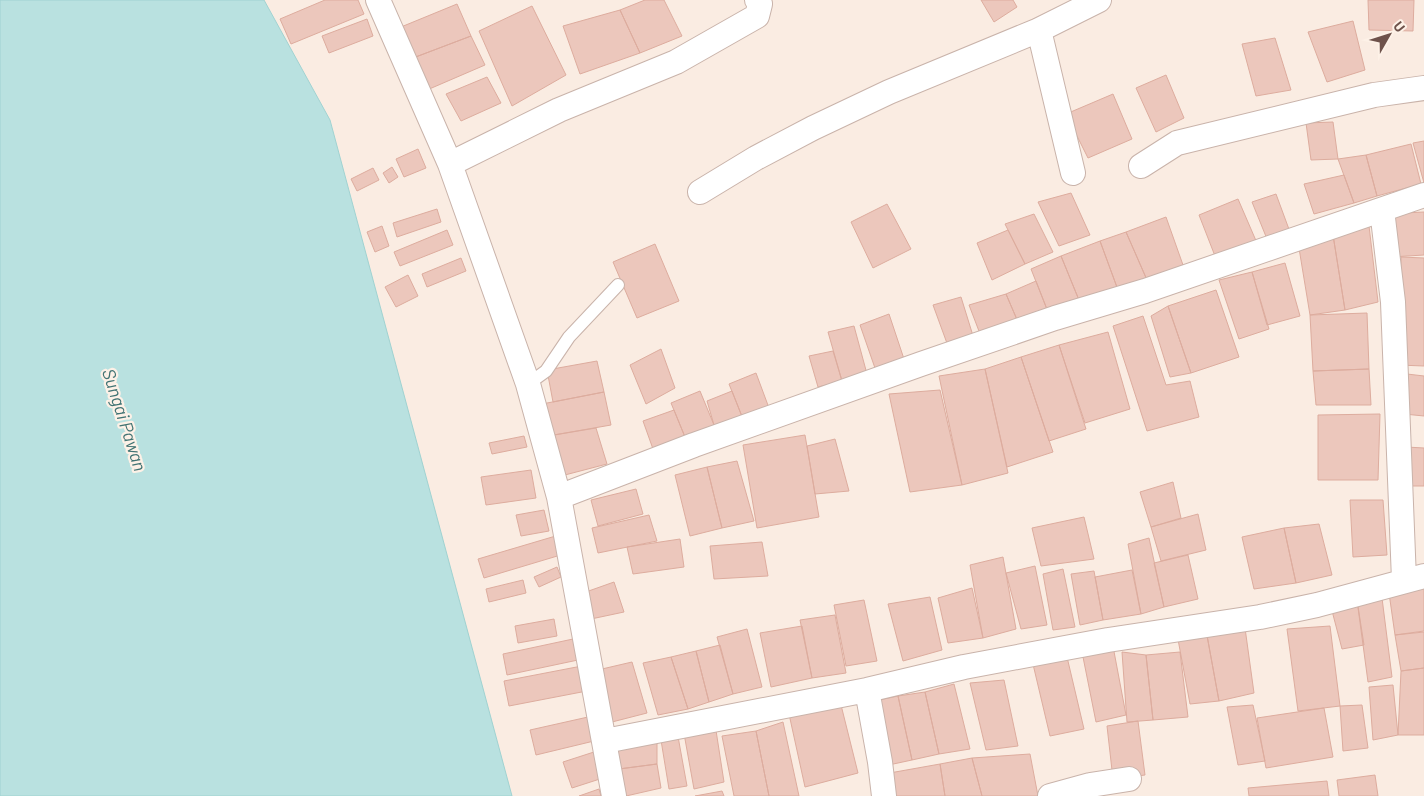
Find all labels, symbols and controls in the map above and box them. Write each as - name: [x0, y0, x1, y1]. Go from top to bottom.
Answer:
- north arrow: [1364, 10, 1414, 60]
- text: U: [1390, 18, 1409, 35]
- water label: Sungai Pawan: [98, 366, 152, 474]

